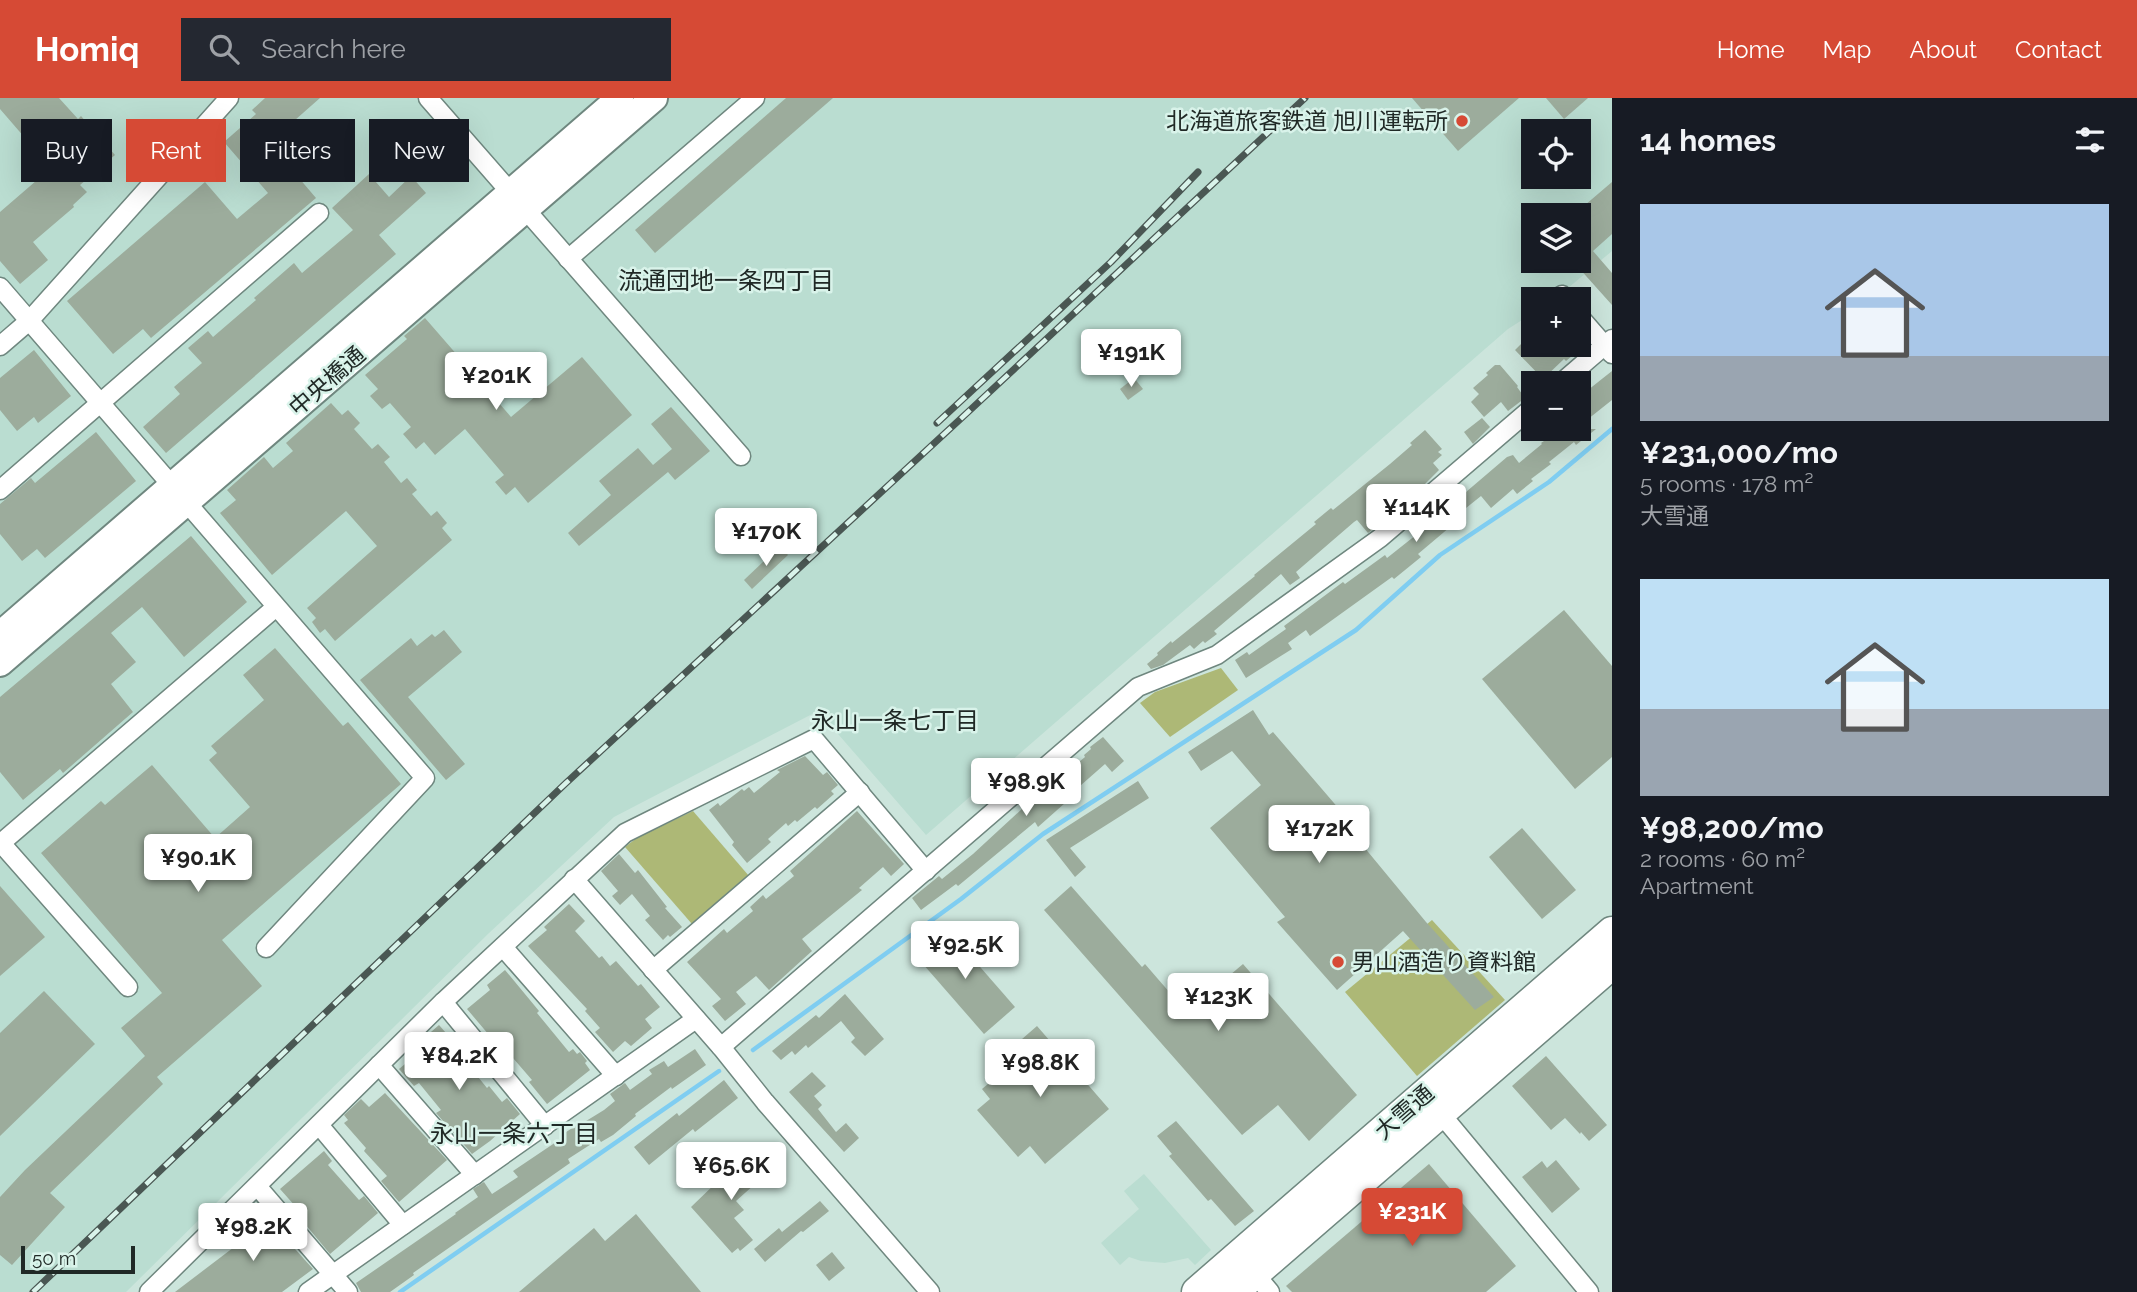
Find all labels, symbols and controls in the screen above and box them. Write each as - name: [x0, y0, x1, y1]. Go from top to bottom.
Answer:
- search box: [181, 18, 671, 81]
- text: Homiq: [35, 30, 139, 69]
- icon: search: [205, 30, 243, 68]
- text: Search here: [261, 34, 406, 64]
- text: Home: [1717, 35, 1785, 64]
- text: Map: [1823, 35, 1871, 64]
- text: About: [1909, 35, 1977, 64]
- text: Contact: [2015, 35, 2102, 64]
- place label: 北海道旅客鉄道 旭川運転所: [1166, 107, 1448, 134]
- marker: 北海道旅客鉄道 旭川運転所: [1454, 113, 1470, 129]
- chip: Buy: [21, 119, 112, 182]
- chip: Rent: [126, 119, 226, 182]
- chip: Filters: [240, 119, 355, 182]
- chip: New: [369, 119, 469, 182]
- map controls: [1521, 119, 1591, 441]
- button: locate: [1521, 119, 1591, 189]
- icon: filters: [2071, 121, 2109, 159]
- text: 14 homes: [1640, 123, 1776, 158]
- button: layers: [1521, 203, 1591, 273]
- icon: home: [1812, 250, 1938, 376]
- district label: 流通団地一条四丁目: [618, 266, 834, 295]
- button: +: [1521, 287, 1591, 357]
- pin: ¥191K: [1082, 330, 1180, 389]
- text: ¥191K: [1097, 338, 1165, 365]
- street label: 中央橋通: [283, 340, 370, 421]
- pin: ¥201K: [447, 352, 545, 412]
- text: ¥201K: [461, 361, 531, 388]
- button: −: [1521, 371, 1591, 441]
- text: ¥231,000/mo: [1640, 435, 1838, 470]
- text: 5 rooms · 178 m²: [1640, 470, 1813, 497]
- pin: ¥114K: [1367, 484, 1465, 544]
- text: ¥114K: [1382, 493, 1450, 520]
- text: 大雪通: [1640, 502, 1709, 529]
- pin: ¥170K: [717, 508, 815, 568]
- text: ¥170K: [731, 517, 801, 544]
- icon: home: [1812, 624, 1938, 750]
- district label: 永山一条七丁目: [811, 706, 979, 735]
- pin: ¥98.9K: [969, 758, 1083, 818]
- text: ¥98.9K: [987, 767, 1065, 794]
- pin: ¥172K: [1270, 806, 1368, 865]
- text: ¥98,200/mo: [1640, 810, 1824, 845]
- text: ¥172K: [1284, 814, 1354, 841]
- pin: ¥90.1K: [141, 834, 255, 894]
- text: ¥90.1K: [160, 843, 236, 870]
- text: 2 rooms · 60 m²: [1640, 845, 1805, 872]
- text: Apartment: [1640, 872, 1754, 899]
- pin: ¥92.5K: [908, 922, 1022, 981]
- text: ¥92.5K: [927, 930, 1003, 957]
- place label: 男山酒造り資料館: [1352, 948, 1536, 975]
- marker: 男山酒造り資料館: [1330, 954, 1346, 970]
- pin: ¥123K: [1169, 974, 1267, 1033]
- text: ¥123K: [1184, 982, 1252, 1009]
- pin: ¥84.2K: [402, 1032, 516, 1092]
- pin: ¥98.8K: [983, 1040, 1097, 1099]
- text: ¥84.2K: [421, 1041, 497, 1068]
- text: ¥98.8K: [1001, 1048, 1079, 1075]
- street label: 大雪通: [1369, 1079, 1439, 1144]
- district label: 永山一条六丁目: [430, 1119, 598, 1148]
- pin: ¥65.6K: [674, 1142, 788, 1202]
- text: ¥65.6K: [692, 1151, 770, 1178]
- pin: ¥231K: [1363, 1188, 1461, 1248]
- text: ¥231K: [1378, 1197, 1446, 1224]
- pin: ¥98.2K: [196, 1204, 310, 1263]
- text: ¥98.2K: [214, 1212, 292, 1239]
- scale bar: [21, 1243, 135, 1275]
- text: 50 m: [32, 1247, 76, 1269]

